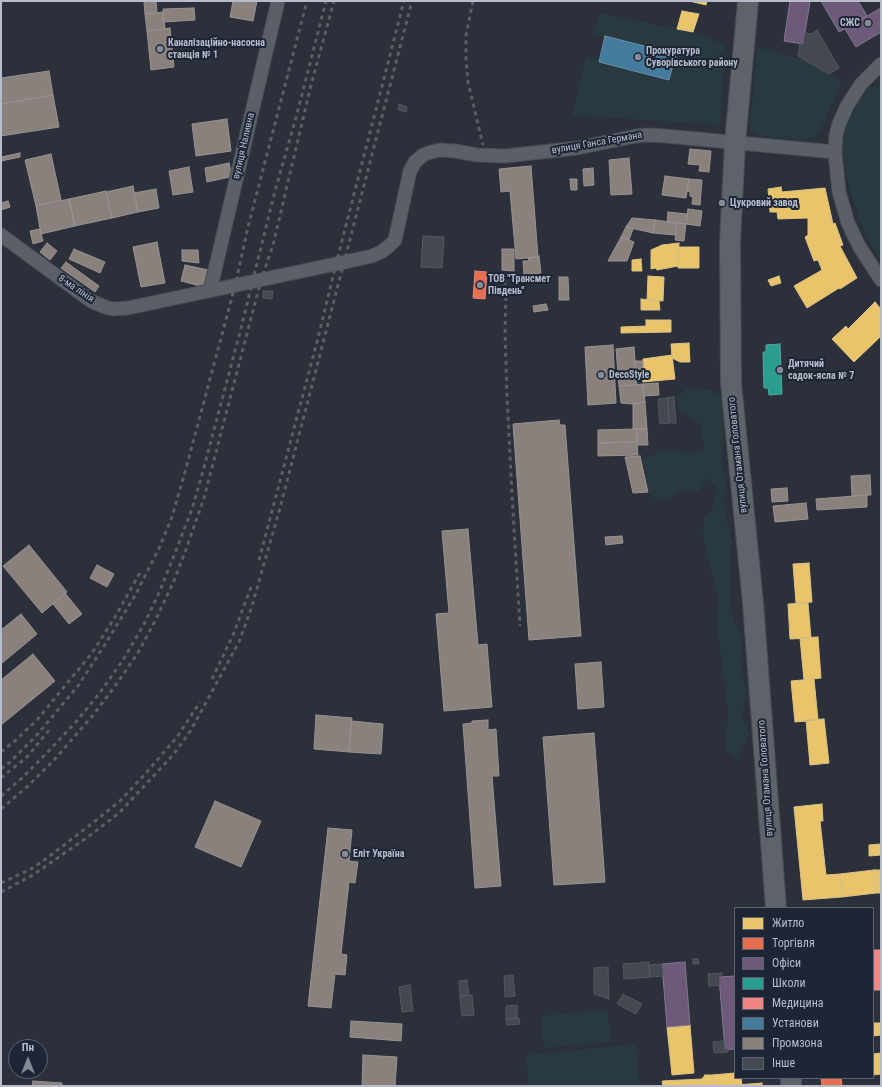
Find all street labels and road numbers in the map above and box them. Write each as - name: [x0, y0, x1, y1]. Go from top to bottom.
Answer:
- street label: вулиця Наливна: [231, 112, 257, 180]
- street label: вулиця Ганса Германа: [551, 129, 643, 157]
- street label: 8-ма лінія: [56, 273, 96, 305]
- street label: вулиця Отамана Головатого: [726, 396, 750, 514]
- street label: вулиця Отамана Головатого: [756, 720, 776, 836]

